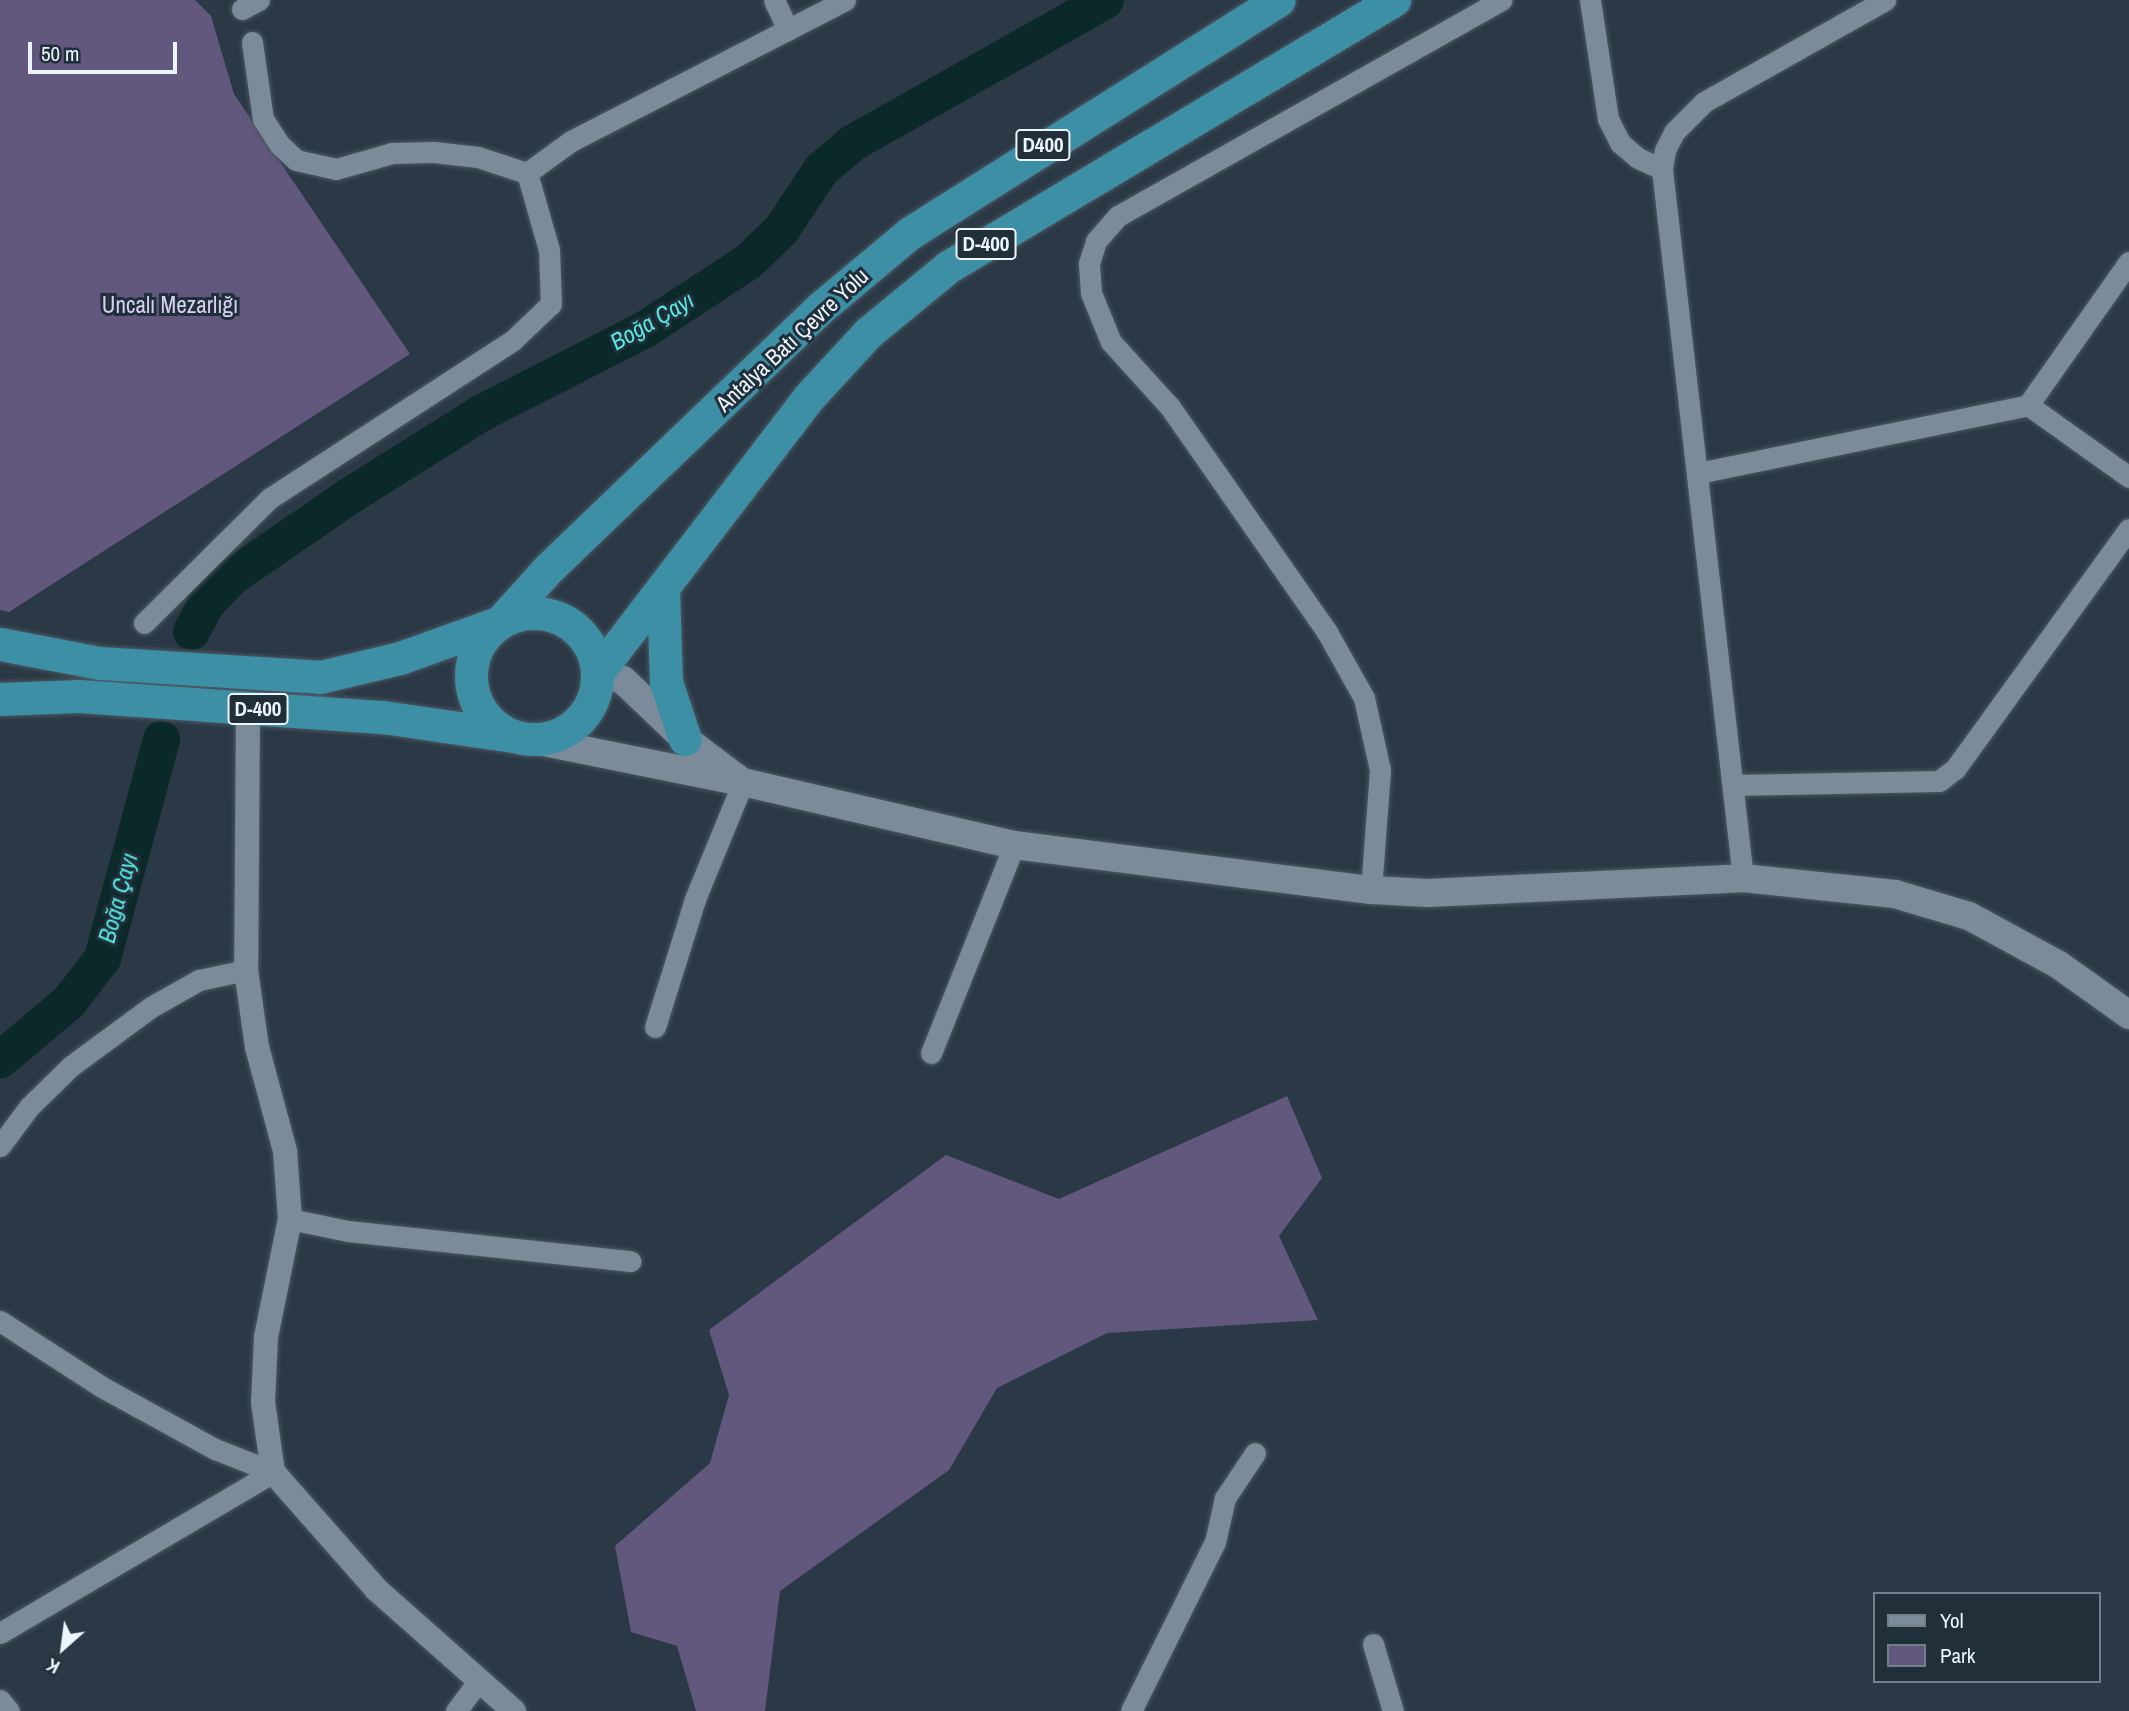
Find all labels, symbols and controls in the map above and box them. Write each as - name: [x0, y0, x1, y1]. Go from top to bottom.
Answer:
- scale bar: [32, 28, 180, 72]
- text: 50 m: [41, 39, 79, 68]
- road number: D400: [1015, 128, 1071, 162]
- road number: D-400: [954, 226, 1018, 262]
- street label: Antalya Batı Çevre Yolu: [710, 262, 874, 418]
- water label: Boğa Çayı: [605, 286, 699, 356]
- park label: Uncalı Mezarlığı: [102, 291, 238, 319]
- road number: D-400: [226, 692, 290, 726]
- water label: Boğa Çayı: [92, 850, 144, 946]
- legend: [1874, 1592, 2101, 1683]
- text: Yol: [1940, 1606, 1964, 1635]
- north arrow: [28, 1613, 98, 1683]
- text: Park: [1940, 1641, 1975, 1670]
- text: K: [42, 1652, 64, 1681]

